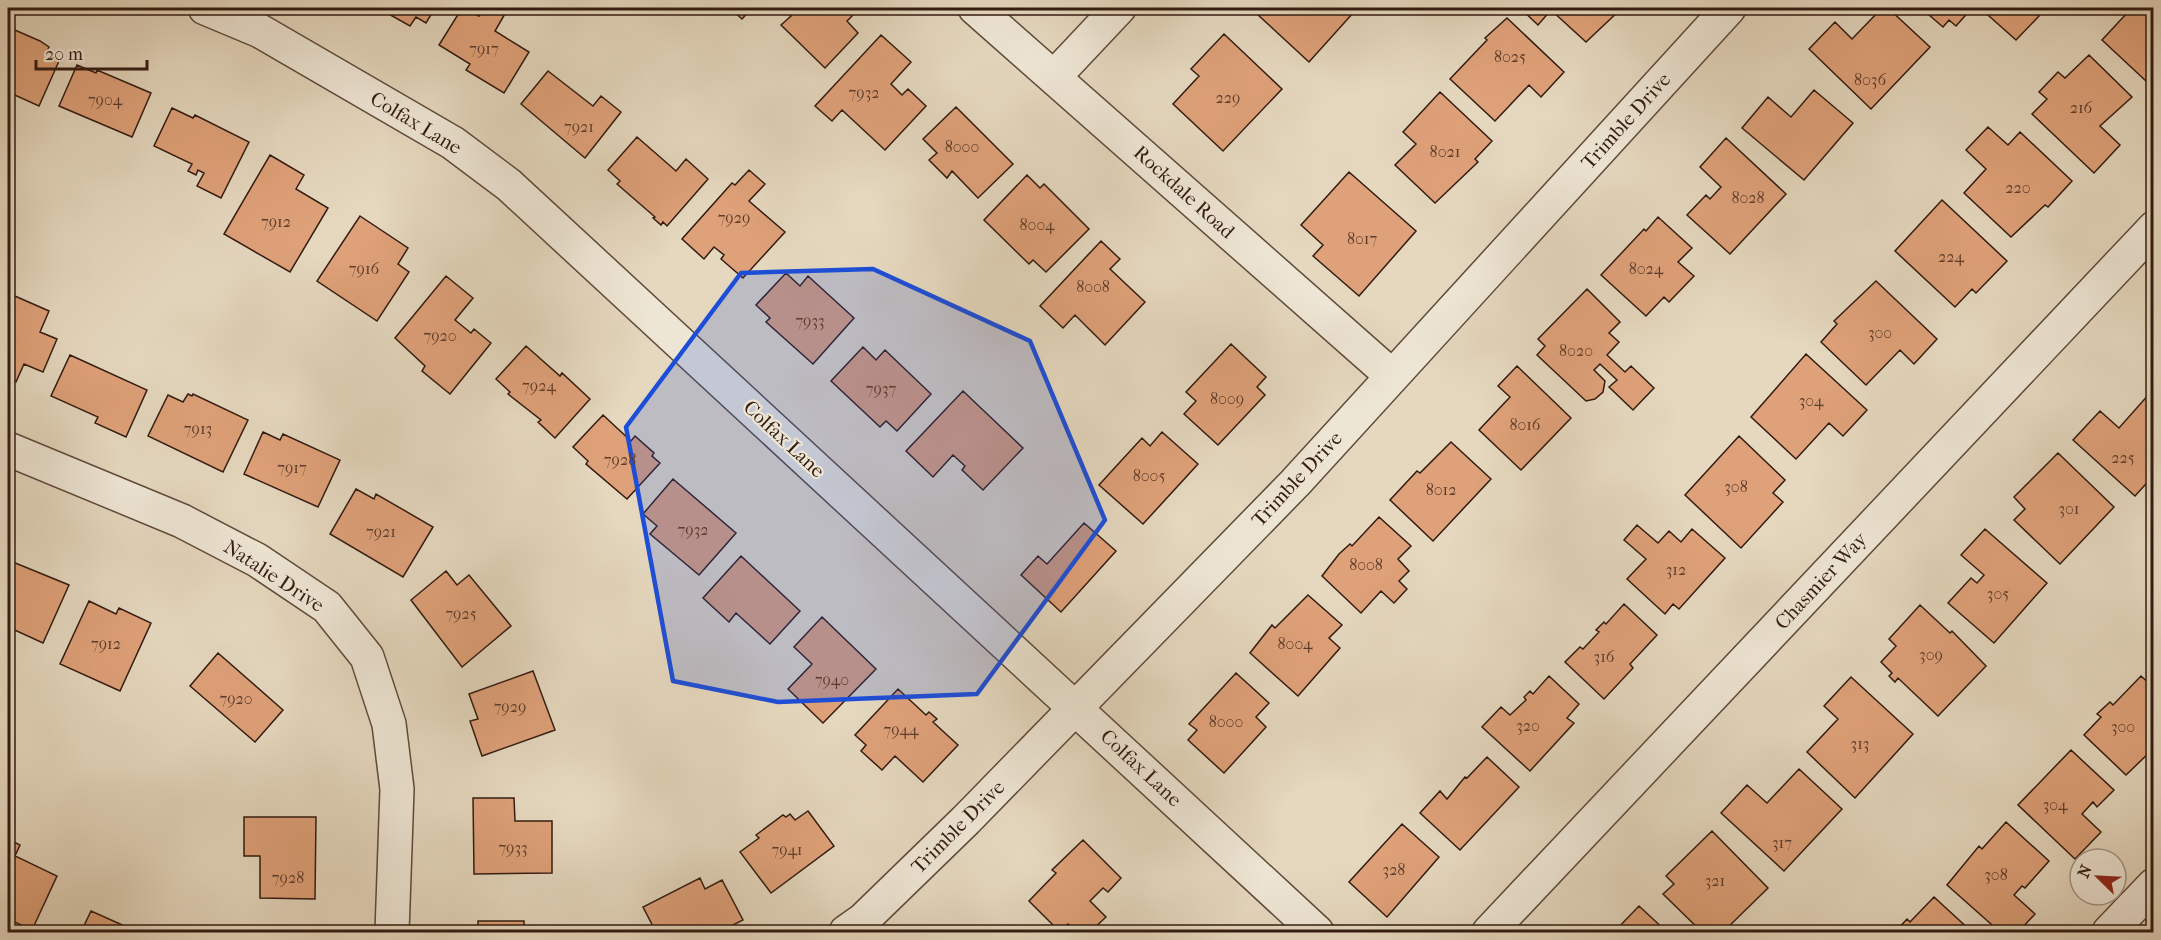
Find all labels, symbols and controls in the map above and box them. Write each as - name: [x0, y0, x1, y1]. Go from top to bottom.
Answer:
- scale bar: [36, 33, 147, 71]
- house number: 7917: [469, 39, 499, 58]
- text: 20 m: [45, 44, 83, 65]
- house number: 8025: [1494, 47, 1526, 66]
- street label: Trimble Drive: [1577, 68, 1675, 174]
- house number: 8036: [1854, 70, 1886, 89]
- house number: 7932: [849, 83, 879, 102]
- street label: Colfax Lane: [366, 87, 466, 159]
- house number: 229: [1216, 88, 1240, 107]
- house number: 7904: [88, 90, 123, 109]
- house number: 216: [2070, 98, 2093, 117]
- house number: 7921: [564, 117, 594, 136]
- house number: 8000: [945, 137, 979, 156]
- street label: Rockdale Road: [1129, 141, 1240, 244]
- house number: 8021: [1430, 142, 1460, 161]
- house number: 220: [2005, 178, 2031, 197]
- house number: 8028: [1731, 188, 1765, 207]
- house number: 7929: [718, 208, 750, 227]
- house number: 7912: [261, 212, 291, 231]
- house number: 8004: [1020, 215, 1055, 234]
- house number: 8017: [1347, 229, 1377, 248]
- house number: 224: [1938, 247, 1965, 266]
- house number: 7916: [349, 259, 380, 278]
- house number: 8024: [1629, 259, 1664, 278]
- house number: 8008: [1076, 277, 1110, 296]
- house number: 7933: [795, 311, 825, 330]
- house number: 300: [1868, 323, 1892, 342]
- house number: 7920: [423, 326, 457, 345]
- house number: 8020: [1559, 341, 1593, 360]
- house number: 7924: [522, 376, 556, 395]
- house number: 7937: [866, 379, 896, 398]
- house number: 8009: [1210, 389, 1244, 408]
- house number: 304: [1799, 391, 1824, 410]
- street label: Colfax Lane: [739, 396, 829, 482]
- house number: 8016: [1509, 415, 1541, 434]
- house number: 7913: [184, 419, 212, 438]
- street label: Trimble Drive: [1247, 427, 1347, 531]
- house number: 225: [2111, 448, 2135, 467]
- house number: 7928: [604, 450, 636, 469]
- house number: 7917: [277, 458, 307, 477]
- house number: 8005: [1133, 466, 1165, 485]
- house number: 308: [1724, 477, 1748, 496]
- house number: 8012: [1426, 480, 1456, 499]
- house number: 301: [2058, 499, 2080, 518]
- house number: 7932: [678, 520, 708, 539]
- house number: 7921: [366, 522, 396, 541]
- street label: Chasmier Way: [1770, 527, 1873, 634]
- street label: Natalie Drive: [220, 535, 328, 617]
- house number: 8008: [1349, 555, 1383, 574]
- house number: 312: [1666, 560, 1686, 579]
- house number: 305: [1987, 584, 2009, 603]
- house number: 7925: [445, 604, 477, 623]
- house number: 7912: [91, 634, 121, 653]
- house number: 8004: [1278, 634, 1313, 653]
- house number: 309: [1919, 645, 1943, 664]
- house number: 316: [1594, 647, 1615, 666]
- house number: 7940: [815, 670, 849, 689]
- house number: 7920: [219, 689, 253, 708]
- house number: 7929: [494, 697, 526, 716]
- house number: 8000: [1209, 712, 1243, 731]
- house number: 320: [1516, 716, 1540, 735]
- house number: 300: [2111, 717, 2135, 736]
- house number: 7944: [884, 720, 919, 739]
- street label: Colfax Lane: [1096, 725, 1186, 811]
- house number: 313: [1851, 734, 1869, 753]
- street label: Trimble Drive: [907, 776, 1009, 878]
- house number: 304: [2043, 795, 2068, 814]
- house number: 317: [1772, 833, 1792, 852]
- house number: 7933: [498, 838, 528, 857]
- house number: 7941: [771, 840, 803, 859]
- north arrow: [2068, 847, 2128, 907]
- house number: 328: [1383, 860, 1405, 879]
- text: N: [2074, 861, 2096, 881]
- house number: 308: [1984, 865, 2008, 884]
- house number: 7928: [272, 868, 304, 887]
- house number: 321: [1705, 871, 1725, 890]

